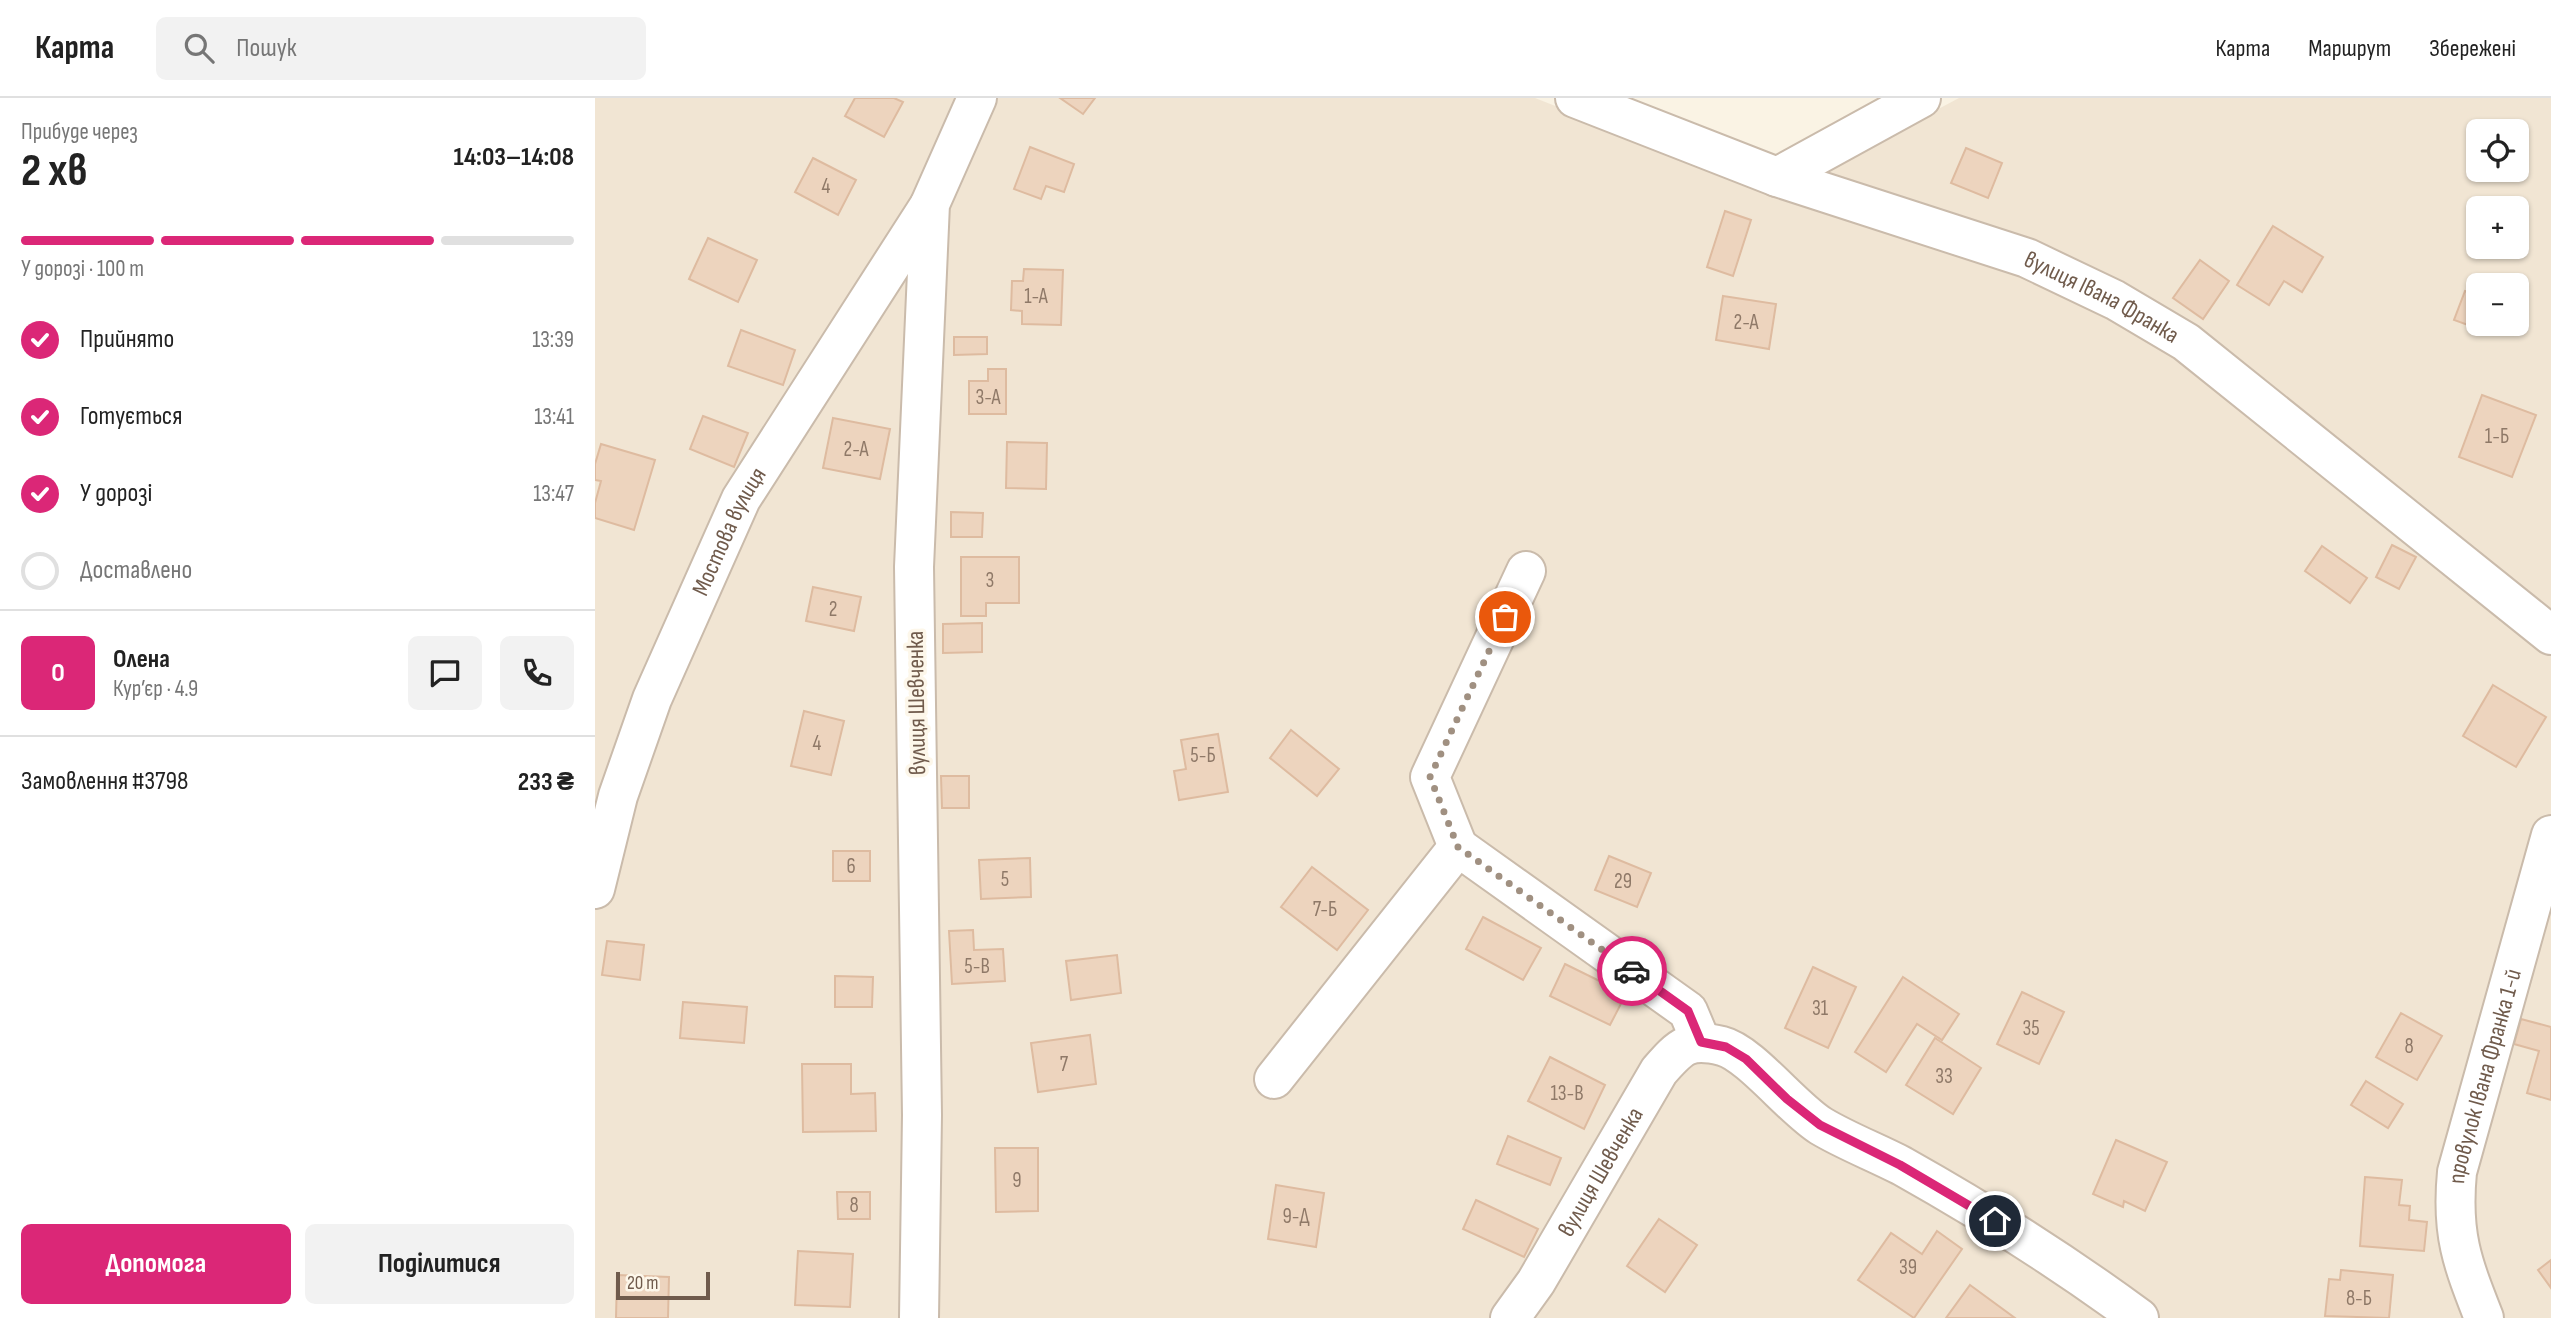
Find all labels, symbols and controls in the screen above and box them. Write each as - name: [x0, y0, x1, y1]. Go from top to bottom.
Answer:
- search box: [156, 17, 646, 80]
- text: Карта: [35, 28, 114, 68]
- icon: search: [180, 29, 218, 67]
- text: Пошук: [236, 33, 297, 64]
- text: Карта: [2216, 34, 2270, 63]
- text: Маршрут: [2308, 34, 2391, 63]
- text: Збережені: [2429, 34, 2516, 63]
- text: Прибуде через: [21, 118, 138, 146]
- map controls: [2466, 119, 2529, 336]
- button: locate: [2466, 119, 2529, 182]
- text: 14:03–14:08: [454, 142, 574, 173]
- text: 2 хв: [21, 144, 88, 199]
- house number: 4: [822, 174, 831, 199]
- button: +: [2466, 196, 2529, 259]
- street label: вулиця Івана Франка: [2020, 245, 2184, 350]
- text: У дорозі · 100 m: [21, 255, 144, 283]
- button: −: [2466, 273, 2529, 336]
- house number: 1-А: [1024, 284, 1049, 309]
- house number: 2-А: [1734, 310, 1759, 335]
- icon: check: [21, 321, 59, 359]
- text: Прийнято: [80, 324, 174, 355]
- text: 13:39: [532, 326, 574, 354]
- house number: 3-А: [975, 385, 1002, 410]
- icon: check: [21, 398, 59, 436]
- text: Готується: [80, 401, 182, 432]
- text: 13:41: [534, 403, 574, 431]
- house number: 1-Б: [2485, 424, 2509, 449]
- house number: 2-А: [844, 437, 869, 462]
- street label: Мостова вулиця: [686, 462, 773, 600]
- icon: check: [21, 475, 59, 513]
- text: У дорозі: [80, 478, 152, 509]
- text: 13:47: [533, 480, 574, 508]
- text: Доставлено: [80, 555, 192, 586]
- house number: 3: [986, 568, 994, 593]
- pin: [1475, 587, 1535, 647]
- house number: 2: [829, 597, 837, 622]
- icon: bag: [1486, 598, 1524, 636]
- street label: вулиця Шевченка: [901, 631, 932, 775]
- button: chat: [408, 636, 482, 710]
- button: phone: [500, 636, 574, 710]
- text: Олена: [113, 644, 170, 675]
- text: О: [51, 658, 65, 689]
- text: Кур’єр · 4.9: [113, 675, 198, 703]
- house number: 4: [813, 731, 822, 756]
- house number: 5-Б: [1190, 743, 1216, 768]
- text: Замовлення #3798: [21, 766, 188, 797]
- text: 233 ₴: [518, 767, 574, 798]
- house number: 6: [846, 854, 856, 879]
- house number: 5: [1001, 867, 1009, 892]
- house number: 29: [1614, 869, 1632, 894]
- house number: 7-Б: [1313, 897, 1337, 922]
- courier: [1597, 936, 1667, 1006]
- icon: car: [1613, 952, 1651, 990]
- house number: 5-В: [964, 954, 990, 979]
- street label: провулок Івана Франка 1-й: [2442, 966, 2528, 1185]
- house number: 31: [1812, 996, 1829, 1021]
- house number: 35: [2022, 1016, 2040, 1041]
- house number: 8: [2404, 1034, 2414, 1059]
- house number: 7: [1060, 1052, 1069, 1077]
- house number: 33: [1935, 1064, 1953, 1089]
- house number: 13-В: [1550, 1081, 1584, 1106]
- street label: вулиця Шевченка: [1552, 1102, 1650, 1242]
- house number: 9: [1012, 1168, 1022, 1193]
- pin: [1965, 1191, 2025, 1251]
- house number: 8: [849, 1193, 859, 1218]
- icon: home: [1976, 1202, 2014, 1240]
- house number: 9-Д: [1282, 1204, 1310, 1229]
- button: Допомога: [21, 1224, 291, 1304]
- button: Поділитися: [305, 1224, 574, 1304]
- house number: 39: [1899, 1255, 1917, 1280]
- scale bar: [616, 1269, 711, 1301]
- text: 20 m: [627, 1272, 659, 1295]
- house number: 8-Б: [2346, 1286, 2372, 1311]

